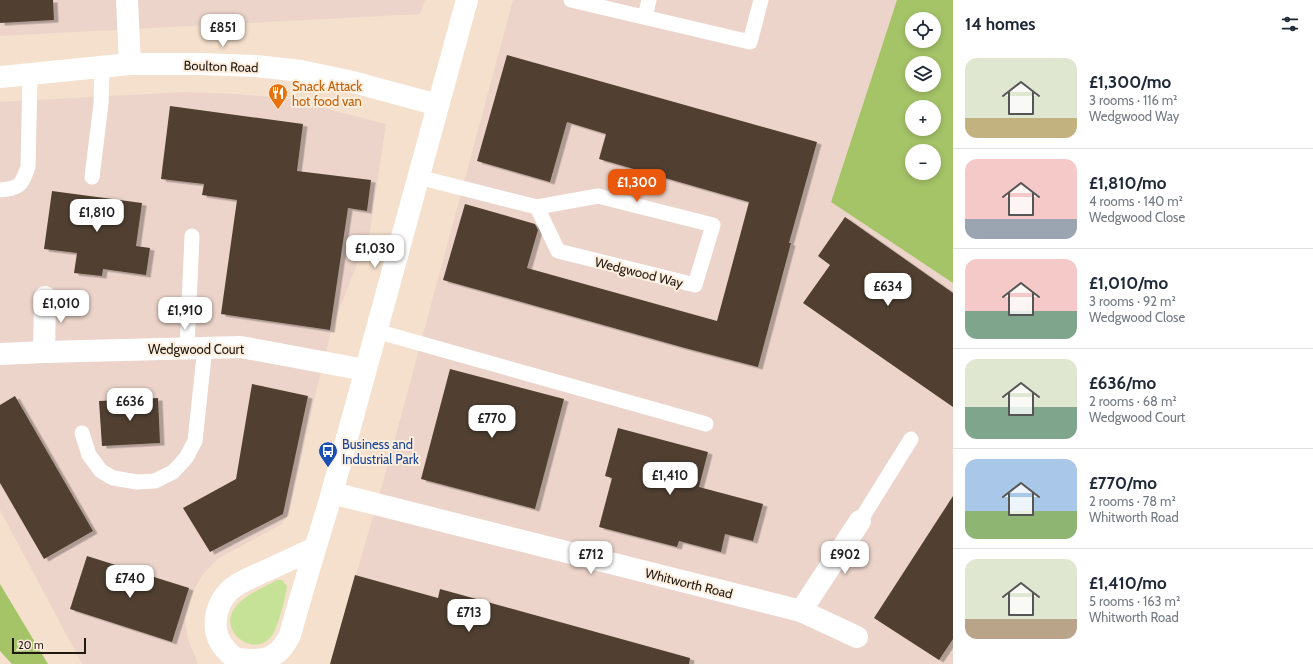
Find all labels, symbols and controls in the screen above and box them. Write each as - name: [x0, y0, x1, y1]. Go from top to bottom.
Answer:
- map controls: [905, 12, 941, 180]
- button: locate: [905, 12, 941, 48]
- icon: filters: [1279, 13, 1301, 35]
- pin: £851: [199, 14, 247, 48]
- text: 14 homes: [965, 14, 1035, 34]
- text: £851: [210, 19, 236, 35]
- button: layers: [905, 56, 941, 92]
- street label: Boulton Road: [183, 57, 259, 75]
- text: £1,300/mo: [1089, 72, 1171, 92]
- icon: home: [997, 74, 1045, 122]
- place label: Snack Attack hot food van: [292, 78, 362, 109]
- restaurant icon: Snack Attack hot food van: [267, 82, 289, 110]
- text: 3 rooms · 116 m²: [1089, 92, 1177, 108]
- button: +: [905, 100, 941, 136]
- text: Wedgwood Way: [1089, 108, 1179, 124]
- button: −: [905, 144, 941, 180]
- pin: £1,300: [604, 169, 670, 203]
- text: £1,810/mo: [1089, 173, 1167, 193]
- text: £1,300: [617, 174, 657, 190]
- icon: home: [997, 175, 1045, 223]
- text: 4 rooms · 140 m²: [1089, 193, 1183, 209]
- pin: £1,810: [64, 199, 130, 233]
- text: £1,810: [79, 204, 115, 220]
- text: Wedgwood Close: [1089, 209, 1185, 225]
- pin: £1,030: [342, 235, 408, 269]
- text: £1,030: [355, 240, 395, 256]
- street label: Wedgwood Way: [593, 253, 685, 291]
- pin: £634: [864, 273, 912, 307]
- text: £1,010/mo: [1089, 273, 1168, 293]
- icon: home: [997, 275, 1045, 323]
- text: £634: [873, 278, 903, 294]
- pin: £1,010: [28, 290, 94, 324]
- text: 3 rooms · 92 m²: [1089, 293, 1176, 309]
- text: £1,010: [42, 295, 80, 311]
- pin: £1,910: [152, 297, 218, 331]
- text: £1,910: [167, 302, 203, 318]
- text: Wedgwood Close: [1089, 309, 1185, 325]
- street label: Wedgwood Court: [148, 341, 245, 357]
- text: £636/mo: [1089, 373, 1156, 393]
- icon: home: [997, 375, 1045, 423]
- pin: £636: [106, 388, 154, 422]
- text: £636: [116, 393, 144, 409]
- text: 2 rooms · 68 m²: [1089, 393, 1177, 409]
- pin: £770: [468, 405, 516, 439]
- text: Wedgwood Court: [1089, 409, 1185, 425]
- text: £770: [477, 410, 507, 426]
- place label: Business and Industrial Park: [342, 436, 419, 467]
- bus stop icon: Business and Industrial Park: [317, 440, 339, 468]
- pin: £1,410: [637, 462, 703, 496]
- text: £1,410: [652, 467, 688, 483]
- text: £770/mo: [1089, 473, 1157, 493]
- icon: home: [997, 475, 1045, 523]
- text: 2 rooms · 78 m²: [1089, 493, 1176, 509]
- text: Whitworth Road: [1089, 509, 1179, 525]
- pin: £712: [567, 541, 615, 575]
- pin: £902: [821, 541, 869, 575]
- text: £712: [578, 546, 604, 562]
- text: £902: [830, 546, 860, 562]
- street label: Whitworth Road: [644, 564, 734, 602]
- pin: £740: [106, 565, 154, 599]
- text: £740: [115, 570, 145, 586]
- text: £1,410/mo: [1089, 573, 1167, 593]
- icon: home: [997, 575, 1045, 623]
- text: 5 rooms · 163 m²: [1089, 593, 1180, 609]
- pin: £713: [445, 599, 493, 633]
- text: £713: [456, 604, 482, 620]
- text: Whitworth Road: [1089, 609, 1179, 625]
- scale bar: [12, 636, 86, 655]
- text: 20 m: [18, 638, 44, 652]

